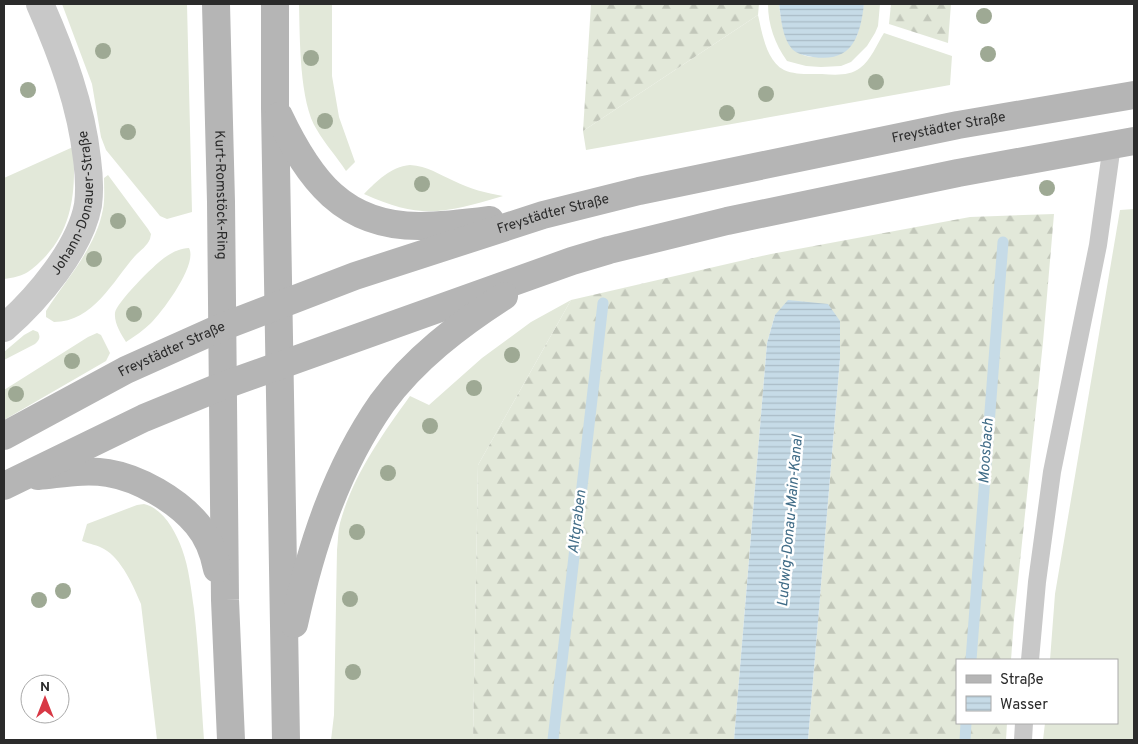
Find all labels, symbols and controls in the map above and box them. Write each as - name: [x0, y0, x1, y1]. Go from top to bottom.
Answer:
- street label: Freystädter Straße: [890, 109, 1007, 147]
- street label: Johann-Donauer-Straße: [47, 129, 98, 279]
- street label: Kurt-Romstöck-Ring: [211, 130, 230, 260]
- street label: Freystädter Straße: [495, 190, 611, 238]
- street label: Freystädter Straße: [115, 318, 228, 381]
- water label: Moosbach: [975, 418, 999, 484]
- water label: Ludwig-Donau-Main-Kanal: [774, 433, 808, 608]
- water label: Altgraben: [565, 489, 591, 555]
- legend: [956, 659, 1118, 724]
- text: Straße: [1000, 671, 1044, 690]
- north arrow: [20, 674, 70, 724]
- text: N: [40, 679, 50, 696]
- text: Wasser: [1000, 696, 1048, 715]

